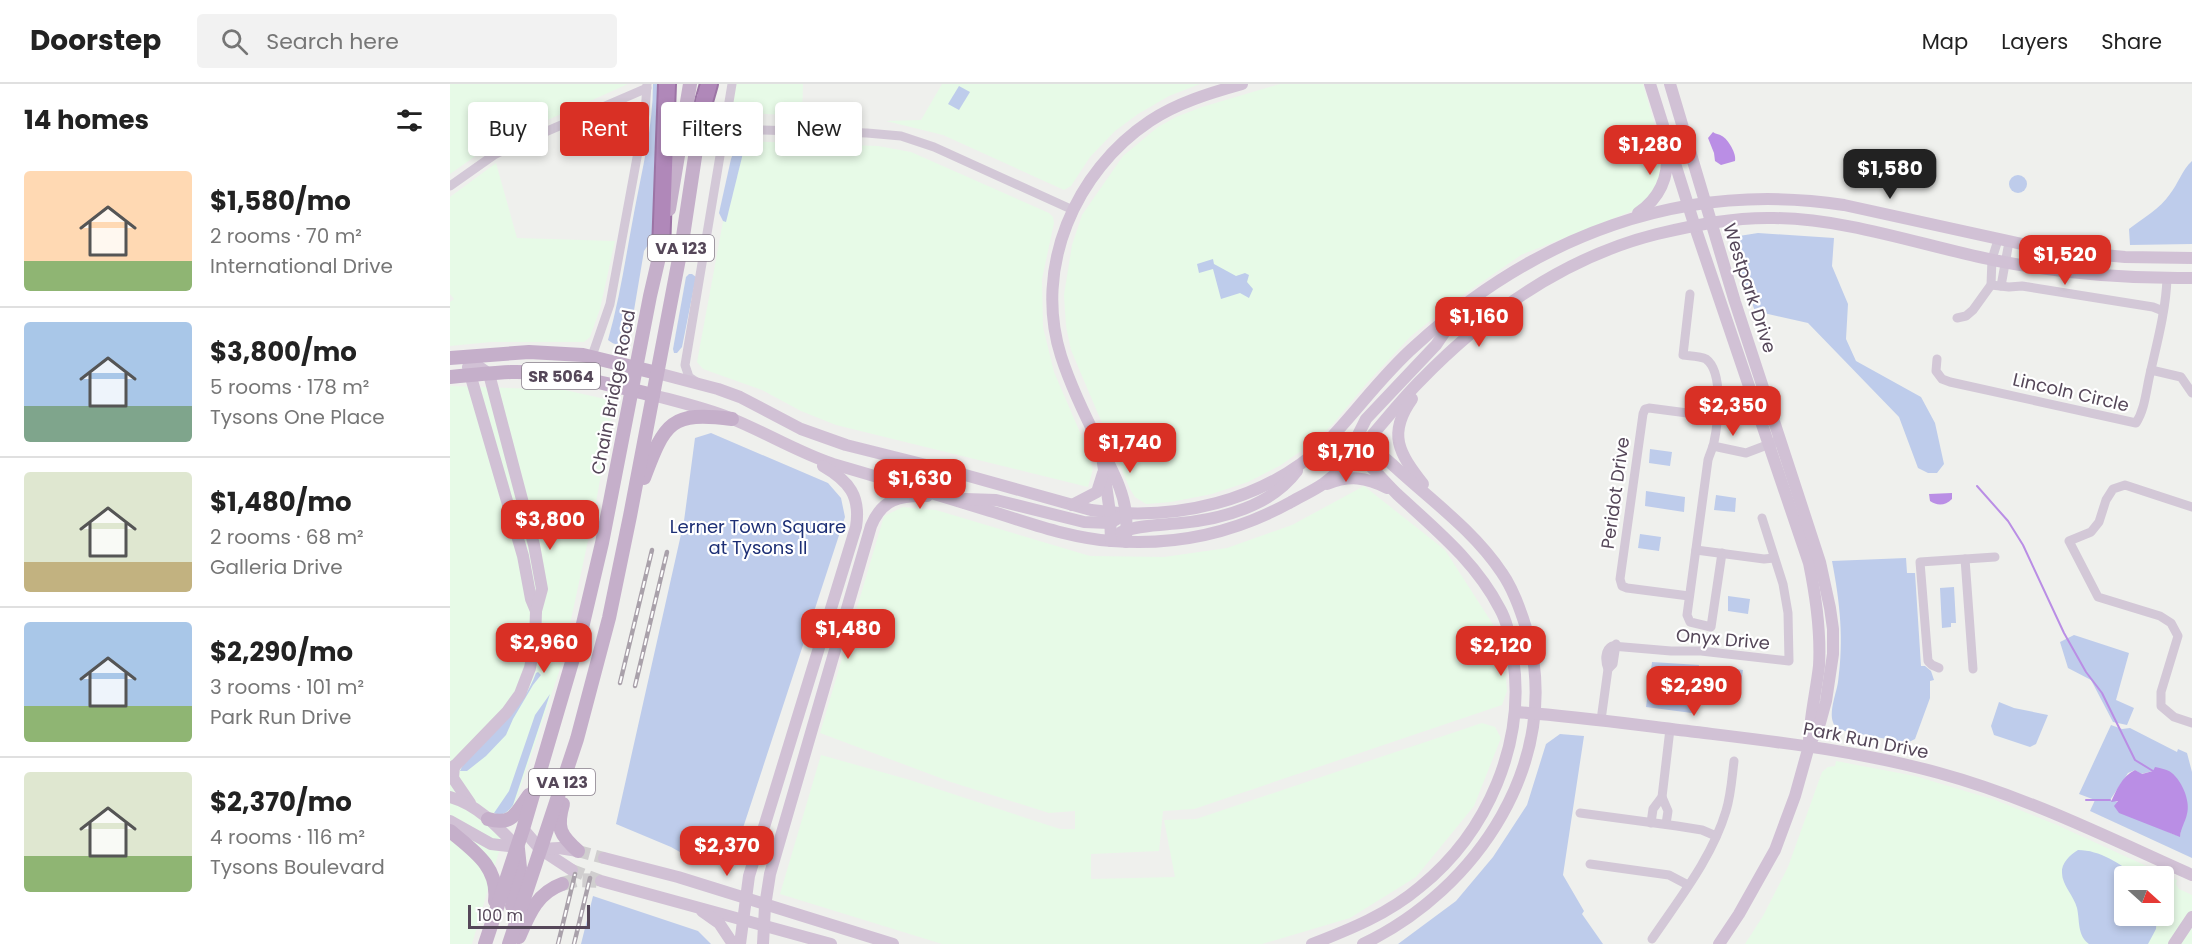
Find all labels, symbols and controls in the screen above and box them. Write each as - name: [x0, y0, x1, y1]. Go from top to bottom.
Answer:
- search box: [197, 14, 617, 68]
- text: Doorstep: [30, 21, 161, 60]
- icon: search: [218, 25, 251, 58]
- text: Search here: [266, 26, 399, 57]
- text: Map: [1922, 27, 1968, 56]
- text: Layers: [2001, 27, 2068, 56]
- text: Share: [2101, 27, 2162, 56]
- text: 14 homes: [24, 102, 149, 138]
- chip: Buy: [468, 102, 548, 156]
- chip: Rent: [560, 102, 649, 156]
- chip: Filters: [661, 102, 763, 156]
- chip: New: [775, 102, 862, 156]
- icon: filters: [393, 104, 426, 137]
- pin: $1,280: [1601, 125, 1699, 176]
- text: $1,280: [1618, 130, 1682, 158]
- pin: $1,580: [1841, 149, 1939, 200]
- text: $1,580: [1857, 154, 1923, 182]
- text: $1,580/mo: [210, 183, 351, 219]
- icon: home: [72, 195, 144, 267]
- street label: Westpark Drive: [1717, 220, 1783, 356]
- text: 2 rooms · 70 m²: [210, 222, 362, 250]
- road number: VA 123: [648, 235, 714, 261]
- pin: $1,520: [2016, 235, 2114, 286]
- text: $1,520: [2033, 240, 2097, 268]
- text: International Drive: [210, 252, 393, 280]
- pin: $1,160: [1430, 297, 1528, 348]
- text: $1,160: [1449, 302, 1509, 330]
- street label: Chain Bridge Road: [585, 307, 641, 477]
- text: $3,800/mo: [210, 334, 357, 370]
- icon: home: [72, 346, 144, 418]
- road number: SR 5064: [522, 363, 600, 389]
- street label: Lincoln Circle: [2010, 366, 2132, 418]
- text: 5 rooms · 178 m²: [210, 373, 369, 401]
- pin: $2,350: [1684, 386, 1782, 437]
- text: $2,350: [1699, 391, 1767, 419]
- text: Tysons One Place: [210, 403, 385, 431]
- pin: $1,740: [1081, 423, 1179, 474]
- text: $1,740: [1098, 428, 1162, 456]
- pin: $1,710: [1297, 432, 1395, 483]
- street label: Peridot Drive: [1595, 435, 1635, 551]
- text: $1,710: [1317, 437, 1375, 465]
- pin: $1,630: [871, 459, 969, 510]
- text: $1,630: [888, 464, 952, 492]
- text: $1,480/mo: [210, 484, 352, 520]
- icon: home: [72, 496, 144, 568]
- pin: $3,800: [501, 500, 599, 551]
- text: $3,800: [515, 505, 585, 533]
- park label: Lerner Town Square at Tysons II: [670, 514, 846, 560]
- text: 2 rooms · 68 m²: [210, 523, 364, 551]
- text: Galleria Drive: [210, 553, 343, 581]
- pin: $1,480: [799, 609, 897, 660]
- text: $1,480: [815, 614, 881, 642]
- street label: Onyx Drive: [1675, 622, 1771, 656]
- pin: $2,960: [495, 623, 593, 674]
- pin: $2,120: [1452, 626, 1550, 677]
- text: $2,960: [510, 628, 578, 656]
- text: $2,120: [1470, 631, 1532, 659]
- text: $2,290/mo: [210, 634, 353, 670]
- icon: home: [72, 646, 144, 718]
- pin: $2,290: [1645, 666, 1743, 717]
- text: $2,290: [1660, 671, 1728, 699]
- text: 3 rooms · 101 m²: [210, 673, 364, 701]
- text: Park Run Drive: [210, 703, 351, 731]
- street label: Park Run Drive: [1801, 716, 1931, 764]
- road number: VA 123: [529, 769, 595, 795]
- text: $2,370/mo: [210, 784, 352, 820]
- icon: home: [72, 796, 144, 868]
- text: 4 rooms · 116 m²: [210, 823, 365, 851]
- pin: $2,370: [678, 826, 776, 877]
- text: $2,370: [694, 831, 760, 859]
- text: Tysons Boulevard: [210, 853, 385, 881]
- north arrow: [2114, 866, 2174, 926]
- map controls: [2114, 866, 2174, 926]
- scale bar: [468, 902, 590, 930]
- text: 100 m: [477, 904, 523, 927]

